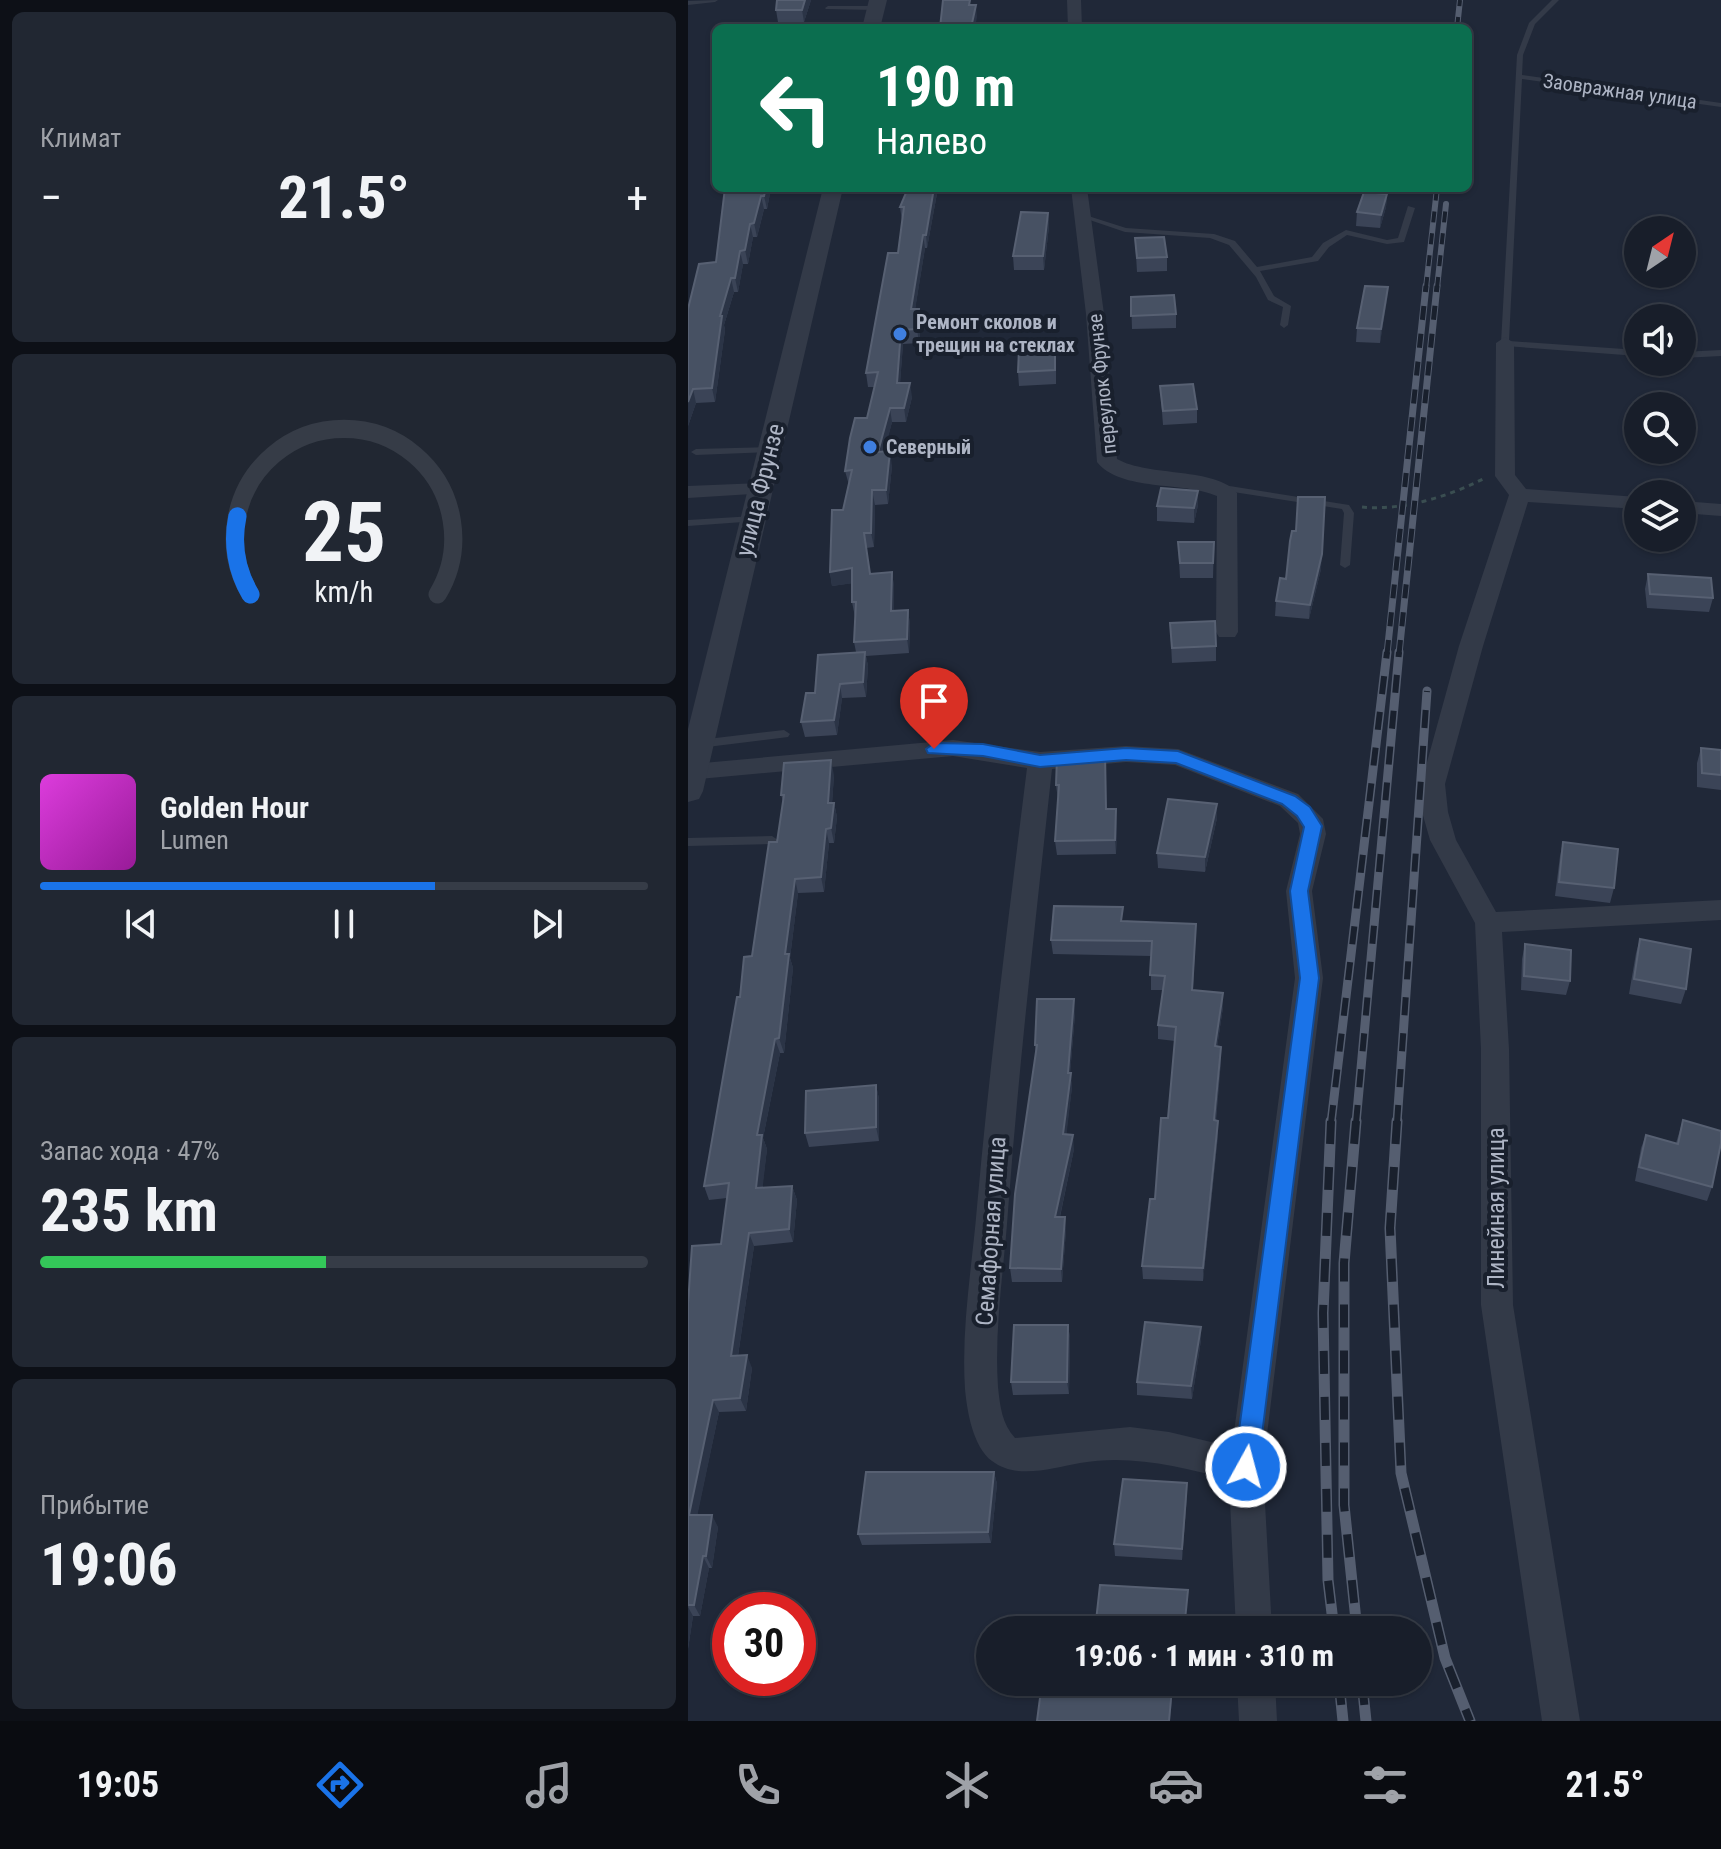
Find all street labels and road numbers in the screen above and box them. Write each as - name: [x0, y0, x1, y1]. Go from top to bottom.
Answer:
- street label: Заовражная улица: [1542, 68, 1698, 114]
- street label: переулок Фрунзе: [1083, 313, 1121, 455]
- street label: улица Фрунзе: [730, 421, 790, 559]
- street label: Линейная улица: [1482, 1127, 1510, 1289]
- street label: Семафорная улица: [970, 1135, 1012, 1327]

